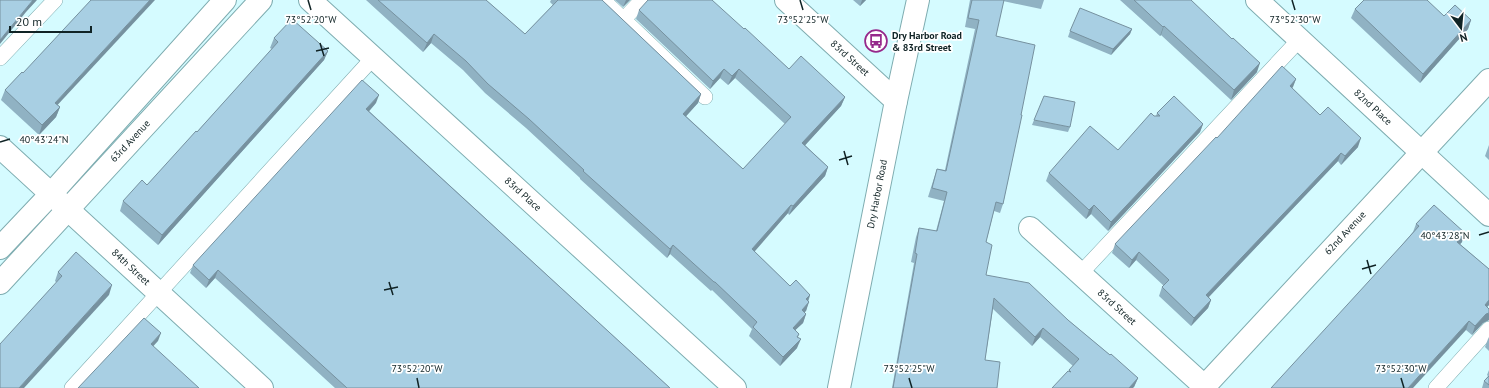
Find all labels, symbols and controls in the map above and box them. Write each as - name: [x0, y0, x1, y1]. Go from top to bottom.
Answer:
- scale bar: [10, 8, 91, 34]
- north arrow: [1441, 8, 1481, 48]
- text: 73°52'20"W: [285, 13, 337, 26]
- text: 73°52'25"W: [777, 13, 829, 26]
- text: 73°52'30"W: [1269, 13, 1321, 26]
- text: 20 m: [16, 14, 42, 29]
- bus stop icon: Dry Harbor Road & 83rd Street: [863, 28, 889, 54]
- place label: Dry Harbor Road & 83rd Street: [892, 29, 962, 54]
- text: N: [1458, 30, 1469, 45]
- street label: 83rd Street: [828, 37, 873, 79]
- street label: 82nd Place: [1351, 86, 1395, 128]
- street label: 63rd Avenue: [107, 117, 153, 165]
- text: 40°43'24"N: [19, 133, 69, 146]
- street label: Dry Harbor Road: [864, 158, 890, 230]
- street label: 83rd Place: [502, 174, 544, 214]
- street label: 62nd Avenue: [1321, 208, 1369, 258]
- text: 40°43'28"N: [1420, 229, 1470, 242]
- street label: 84th Street: [109, 246, 153, 289]
- street label: 83rd Street: [1095, 286, 1140, 328]
- text: 73°52'20"W: [391, 362, 443, 375]
- text: 73°52'25"W: [883, 362, 935, 375]
- text: 73°52'30"W: [1375, 362, 1427, 375]

